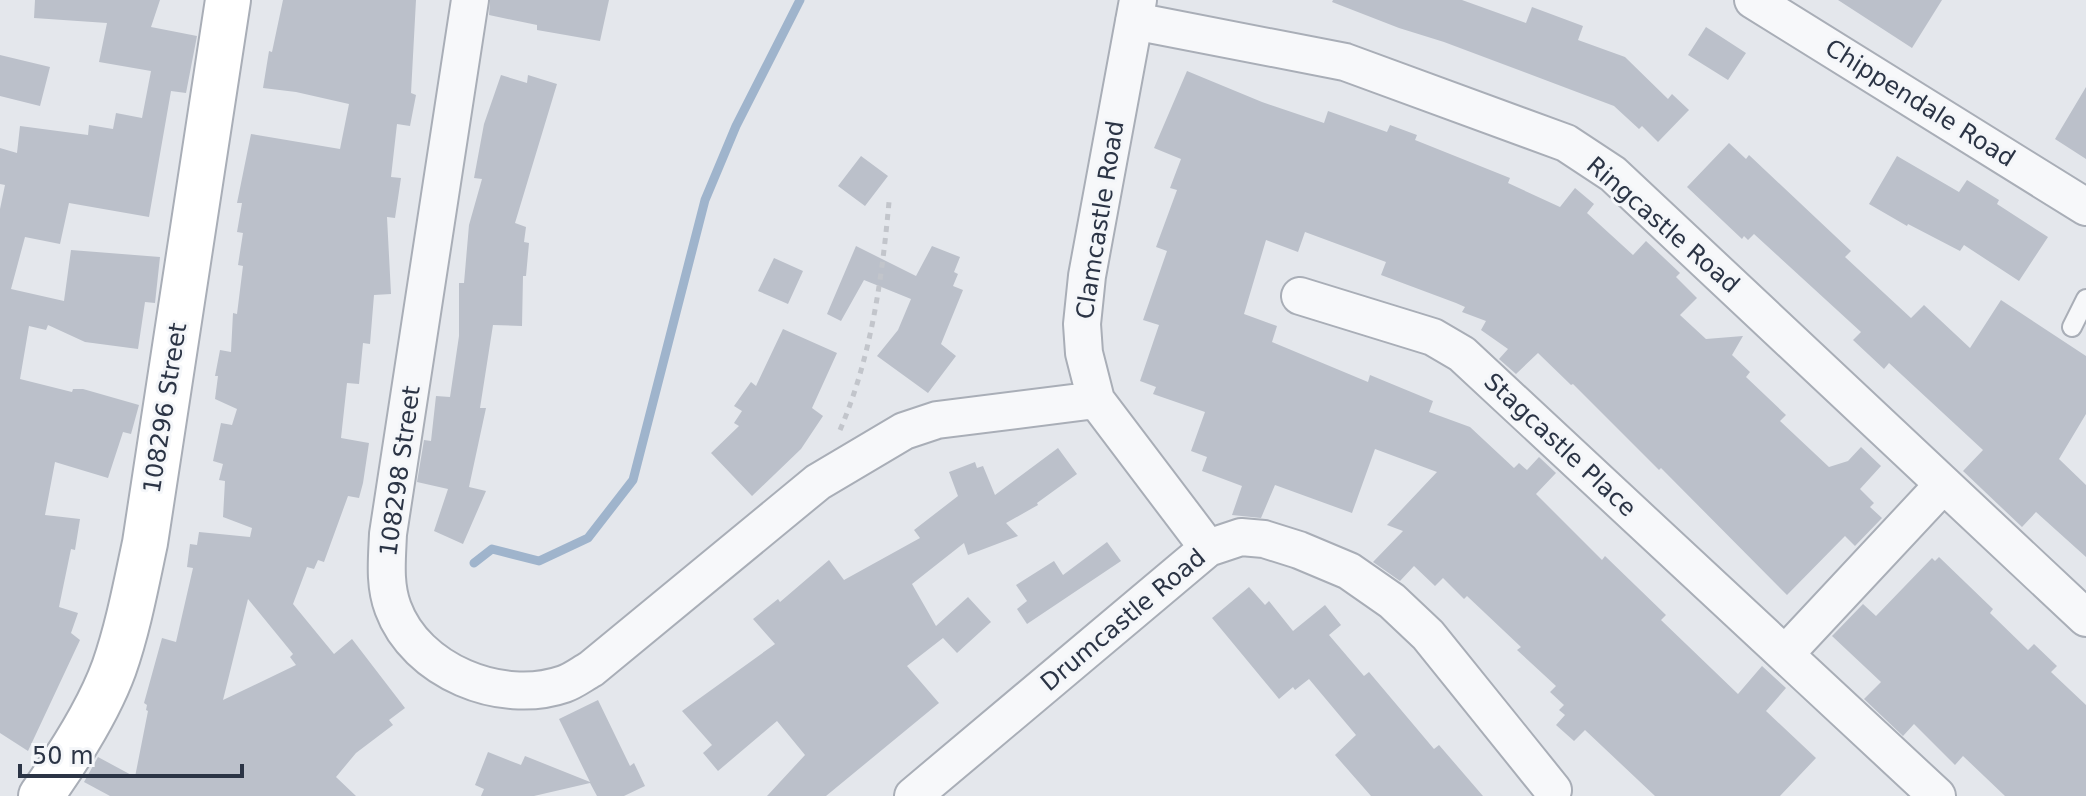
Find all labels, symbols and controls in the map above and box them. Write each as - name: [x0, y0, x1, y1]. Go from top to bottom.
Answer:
- street label: Chippendale Road: [1820, 33, 2020, 173]
- street label: Clamcastle Road: [1070, 119, 1130, 321]
- street label: Ringcastle Road: [1581, 151, 1745, 299]
- street label: 108296 Street: [138, 321, 192, 495]
- street label: Stagcastle Place: [1478, 367, 1642, 523]
- street label: 108298 Street: [374, 384, 426, 558]
- street label: Drumcastle Road: [1035, 543, 1211, 697]
- scale bar: [20, 728, 242, 778]
- text: 50 m: [32, 742, 94, 770]

